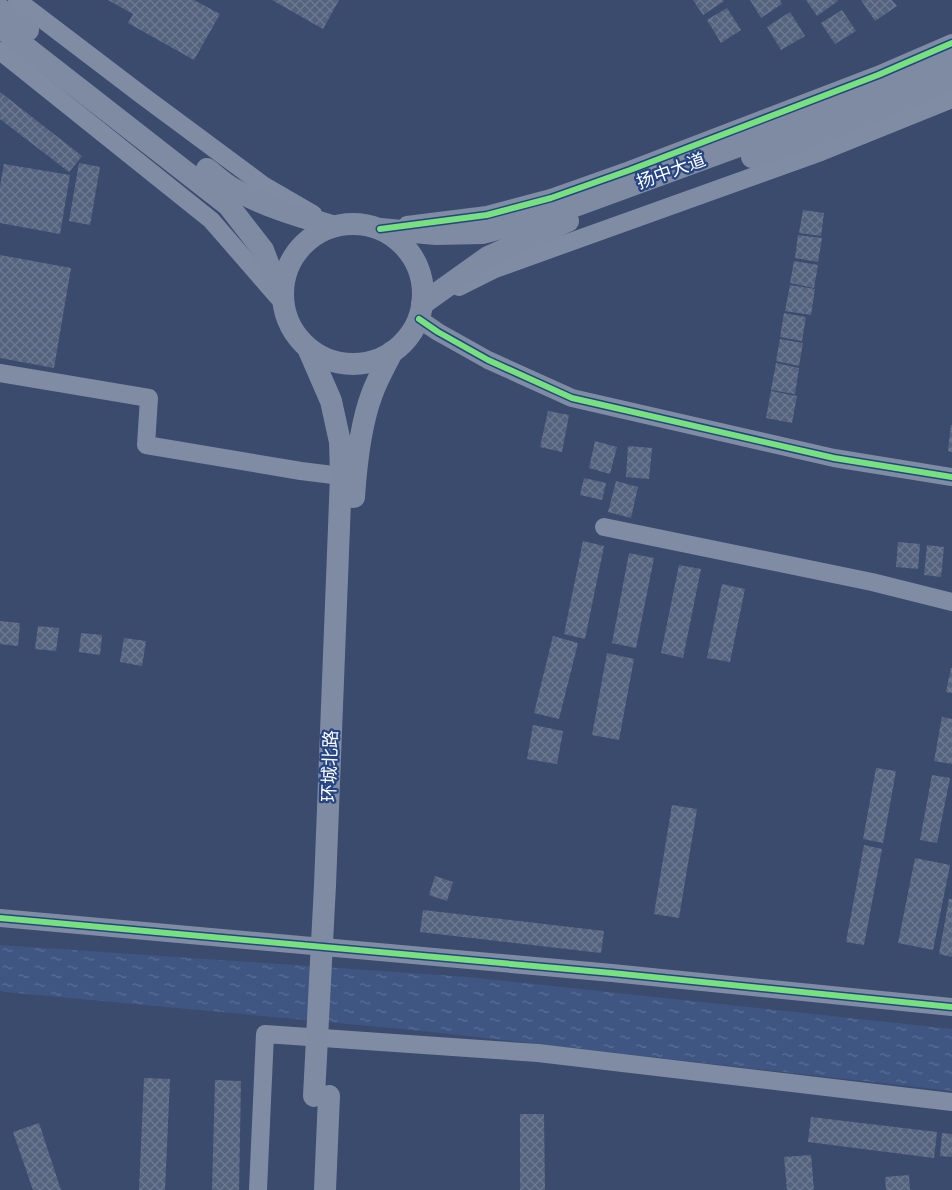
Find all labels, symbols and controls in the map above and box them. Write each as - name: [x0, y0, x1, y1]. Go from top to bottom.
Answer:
- street label: 扬中大道: [633, 148, 709, 194]
- street label: 环城北路: [318, 730, 342, 802]

